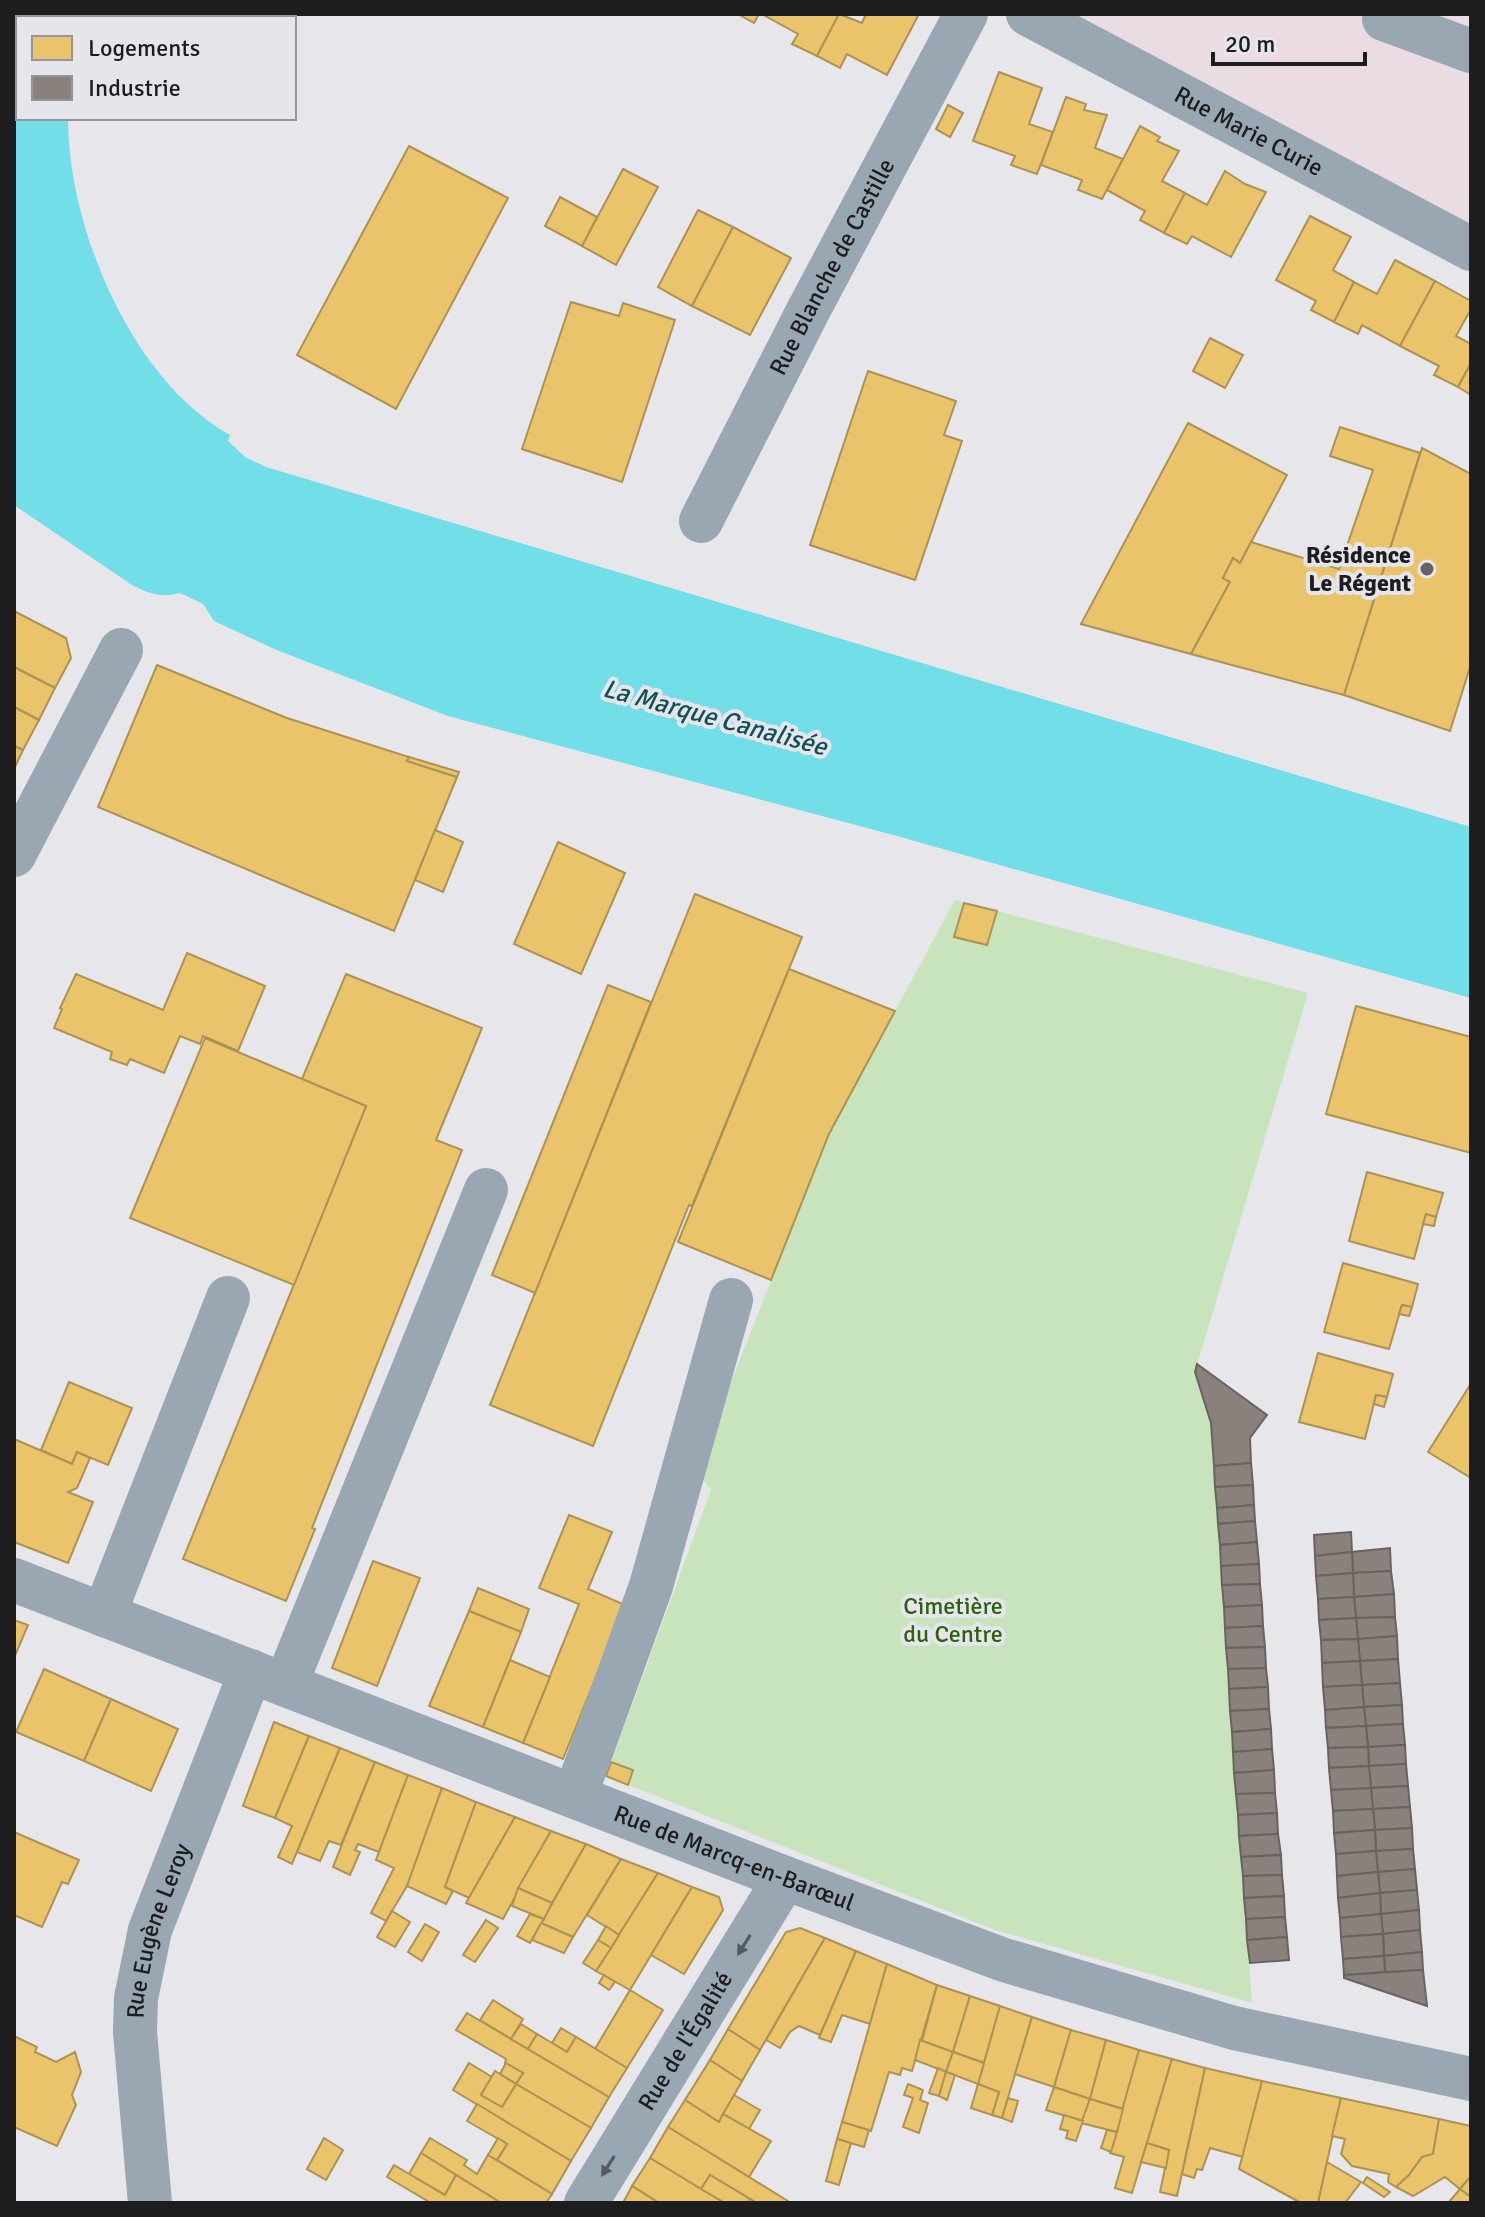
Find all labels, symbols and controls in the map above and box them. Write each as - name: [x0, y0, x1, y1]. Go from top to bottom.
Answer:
- legend: [16, 16, 296, 120]
- scale bar: [1213, 16, 1365, 66]
- text: 20 m: [1225, 29, 1275, 59]
- text: Logements: [88, 33, 200, 63]
- text: Industrie: [88, 73, 181, 103]
- street label: Rue Marie Curie: [1169, 79, 1328, 183]
- street label: Rue Blanche de Castille: [763, 153, 901, 380]
- place label: Résidence Le Régent: [1306, 540, 1411, 598]
- marker: Résidence Le Régent: [1418, 560, 1436, 578]
- water label: La Marque Canalisée: [599, 673, 832, 764]
- park label: Cimetière du Centre: [903, 1591, 1003, 1649]
- street label: Rue de Marcq-en-Barœul: [610, 1798, 859, 1918]
- street label: Rue Eugène Leroy: [120, 1839, 197, 2019]
- one-way arrow: [738, 1934, 752, 1956]
- street label: Rue de l'Égalité: [631, 1966, 739, 2116]
- one-way arrow: [602, 2155, 616, 2177]

